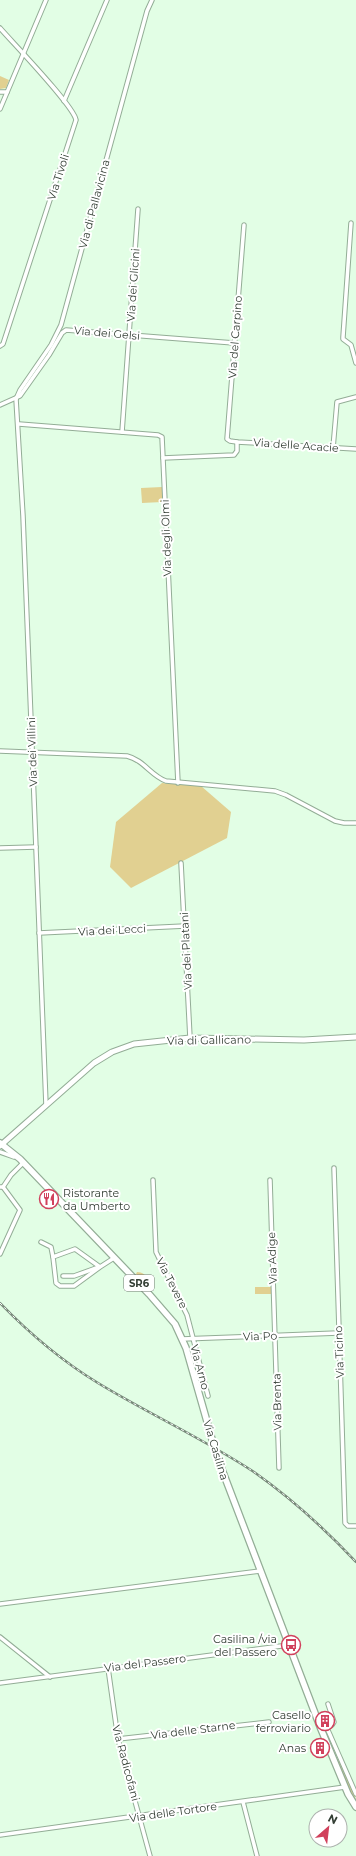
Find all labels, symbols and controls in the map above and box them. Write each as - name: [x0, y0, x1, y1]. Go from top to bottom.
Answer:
- street label: Via Tivoli: [44, 152, 72, 202]
- street label: Via di Pallavicina: [75, 158, 113, 250]
- street label: Via dei Glicini: [123, 248, 143, 322]
- street label: Via del Carpino: [225, 295, 245, 379]
- street label: Via dei Gelsi: [73, 323, 141, 343]
- street label: Via delle Acacie: [253, 435, 340, 455]
- street label: Via degli Olmi: [158, 499, 174, 577]
- street label: Via dei Villini: [24, 717, 40, 787]
- street label: Via dei Platani: [177, 912, 195, 990]
- street label: Via dei Lecci: [78, 921, 146, 939]
- street label: Via di Gallicano: [167, 1032, 251, 1048]
- place label: Ristorante da Umberto: [63, 1186, 130, 1213]
- restaurant icon: Ristorante da Umberto: [38, 1188, 60, 1210]
- street label: Via Adige: [264, 1231, 280, 1284]
- street label: Via Tevere: [153, 1255, 191, 1311]
- road number: SR6: [124, 1275, 154, 1291]
- street label: Via Ticino: [331, 1325, 347, 1378]
- street label: Via Po: [243, 1328, 278, 1344]
- street label: Via Arno: [187, 1343, 213, 1391]
- street label: Via Brenta: [270, 1373, 284, 1431]
- street label: Via Casilina: [200, 1418, 232, 1482]
- place label: Casilina /via del Passero: [213, 1632, 277, 1659]
- bus stop icon: Casilina /via del Passero: [280, 1634, 302, 1656]
- street label: Via del Passero: [103, 1651, 187, 1675]
- place label: Casello ferroviario: [256, 1708, 311, 1735]
- building icon: Casello ferroviario: [314, 1710, 336, 1732]
- street label: Via delle Starne: [150, 1718, 237, 1742]
- street label: Via Radicofani: [109, 1723, 143, 1803]
- building icon: Anas: [309, 1737, 331, 1759]
- place label: Anas: [279, 1741, 307, 1755]
- street label: Via delle Tortore: [128, 1799, 218, 1825]
- north arrow: [308, 1808, 348, 1848]
- text: N: [325, 1811, 340, 1827]

